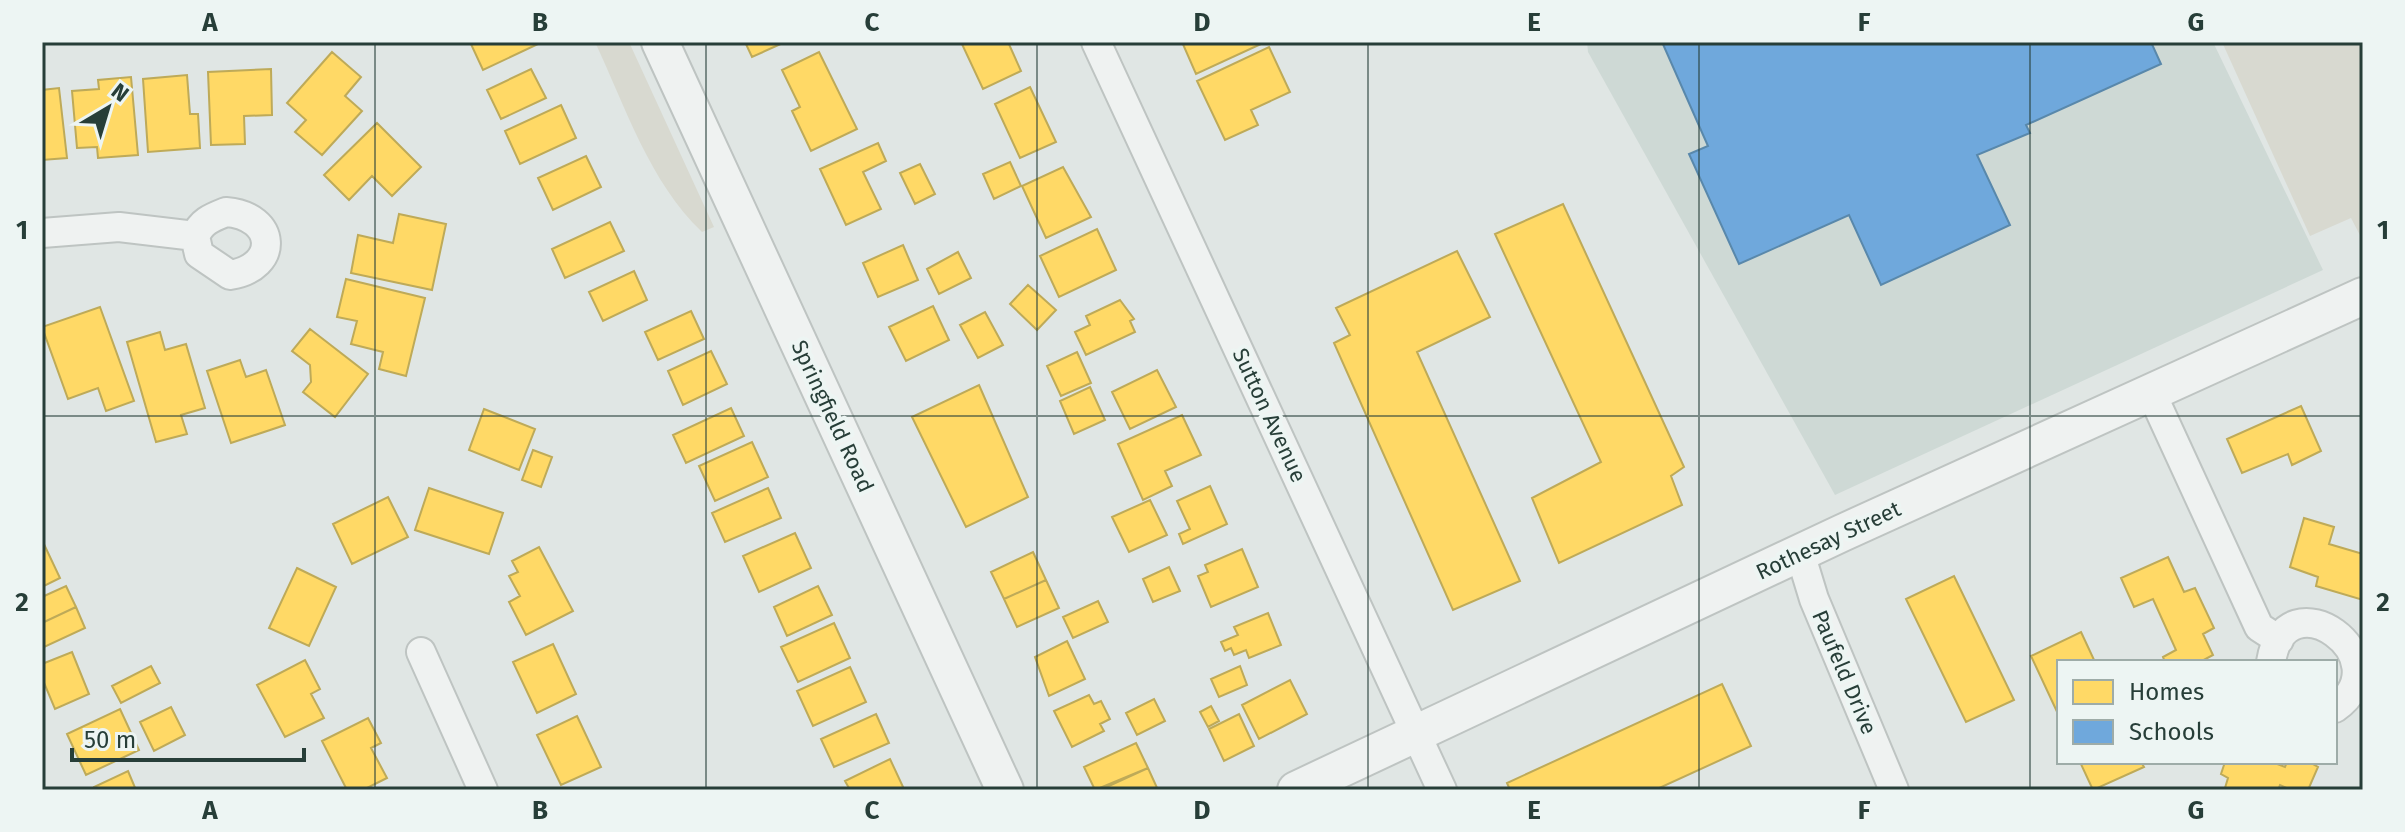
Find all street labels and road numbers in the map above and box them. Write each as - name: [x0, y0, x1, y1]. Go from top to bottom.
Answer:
- street label: Springfield Road: [785, 336, 880, 497]
- street label: Sutton Avenue: [1227, 344, 1312, 487]
- street label: Rothesay Street: [1752, 495, 1905, 586]
- street label: Paufeld Drive: [1806, 606, 1883, 738]

